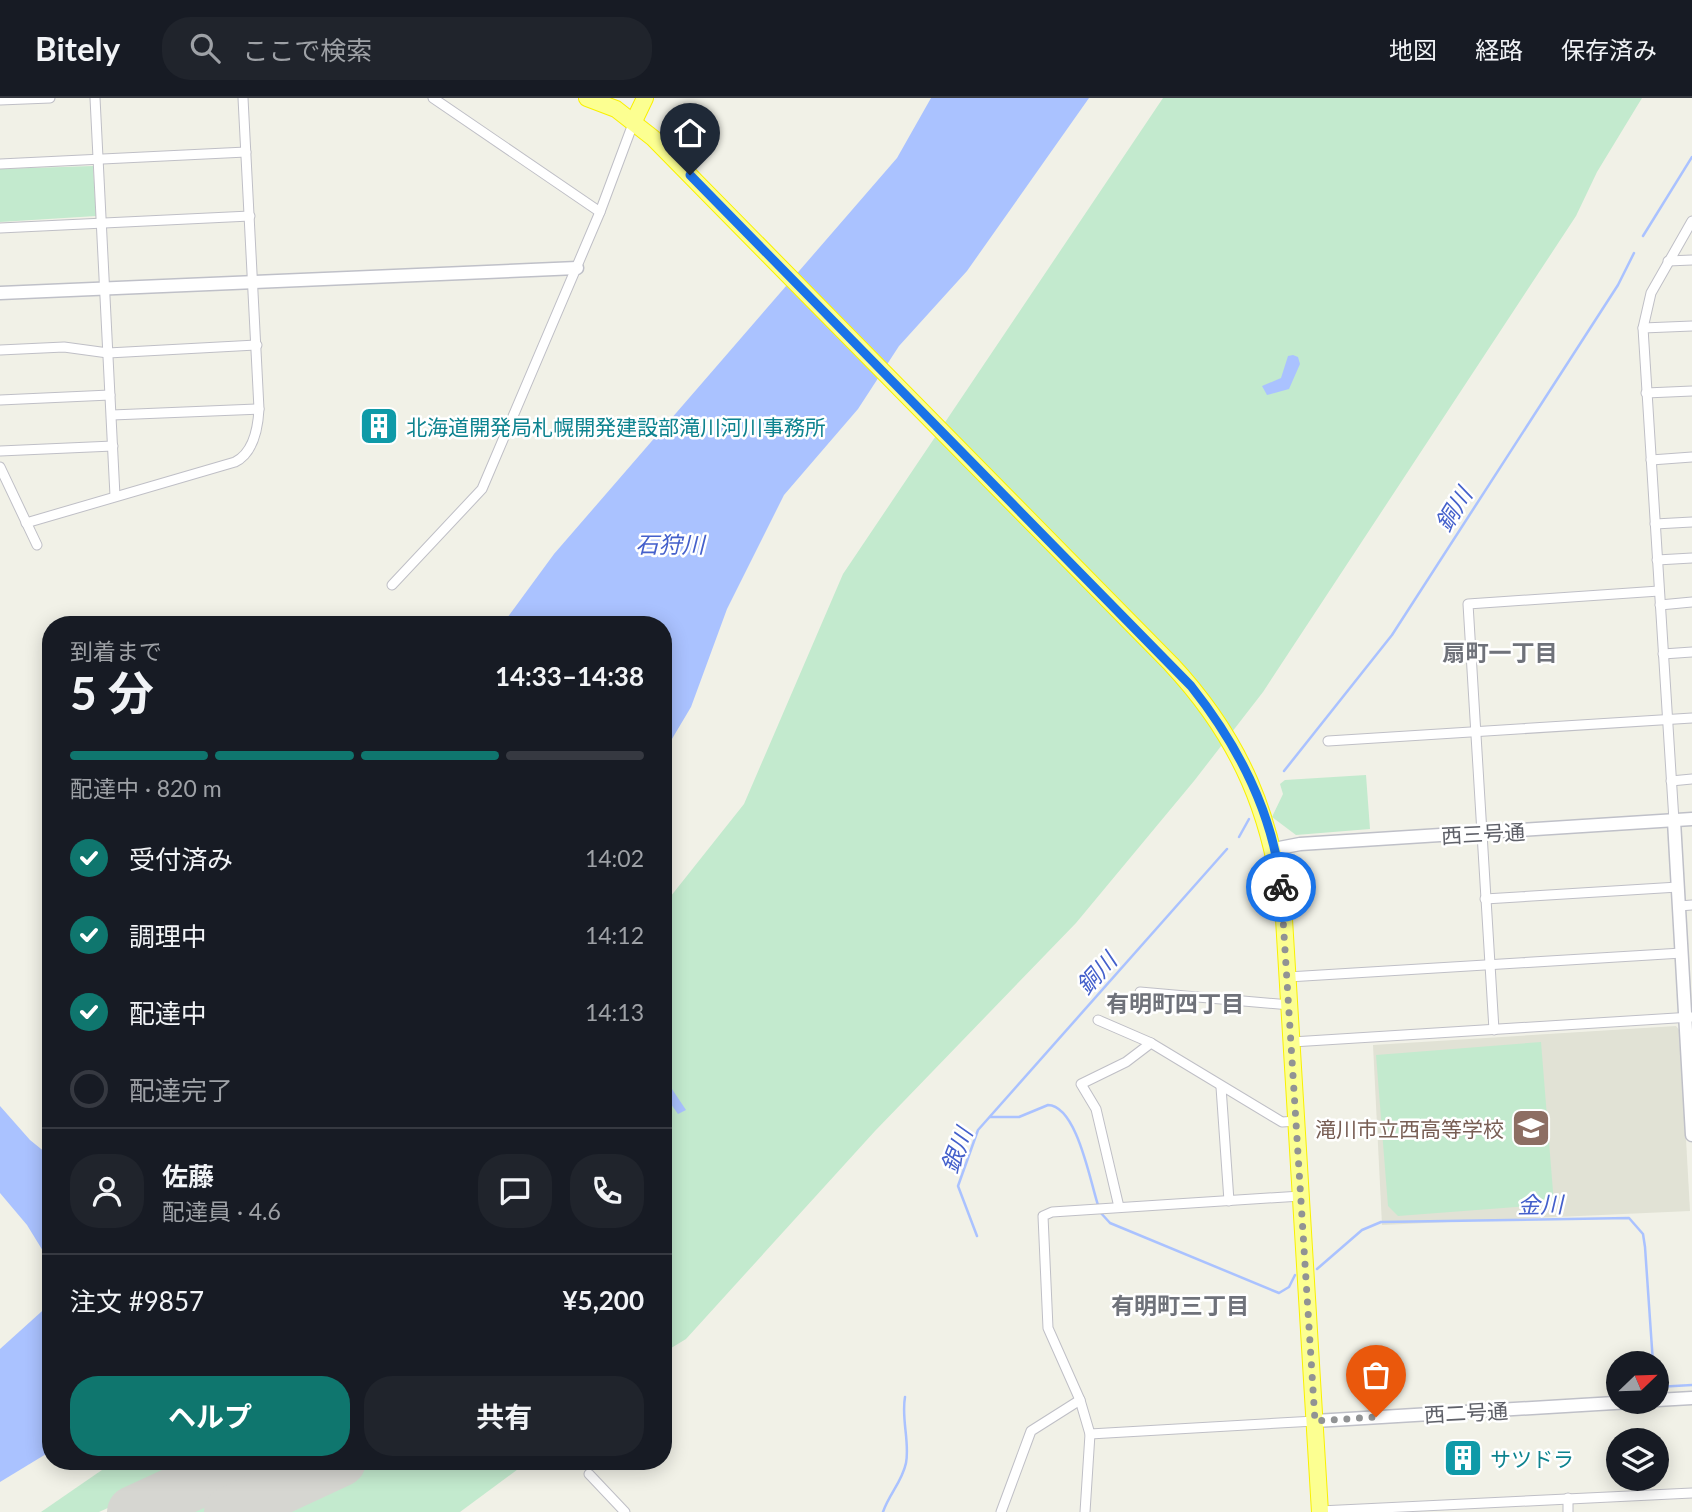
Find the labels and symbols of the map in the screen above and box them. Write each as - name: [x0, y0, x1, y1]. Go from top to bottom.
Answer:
- pin: [660, 103, 720, 175]
- building icon: 北海道開発局札幌開発建設部滝川河川事務所: [358, 405, 400, 447]
- place label: 北海道開発局札幌開発建設部滝川河川事務所: [406, 414, 826, 439]
- water label: 銅川: [1429, 480, 1479, 536]
- water label: 石狩川: [636, 530, 708, 558]
- district label: 扇町一丁目: [1443, 638, 1558, 666]
- street label: 西三号通: [1440, 818, 1526, 848]
- courier: [1246, 852, 1316, 922]
- water label: 銅川: [1070, 944, 1124, 999]
- district label: 有明町四丁目: [1106, 989, 1244, 1017]
- school or university icon: 滝川市立西高等学校: [1510, 1107, 1552, 1149]
- place label: 滝川市立西高等学校: [1315, 1116, 1504, 1141]
- water label: 銀川: [935, 1121, 978, 1176]
- water label: 金川: [1517, 1190, 1566, 1218]
- district label: 有明町三丁目: [1111, 1291, 1249, 1319]
- pin: [1346, 1345, 1406, 1417]
- north arrow: [1606, 1351, 1670, 1414]
- street label: 西二号通: [1423, 1397, 1509, 1427]
- building icon: サツドラ: [1442, 1437, 1484, 1479]
- place label: サツドラ: [1490, 1446, 1574, 1471]

